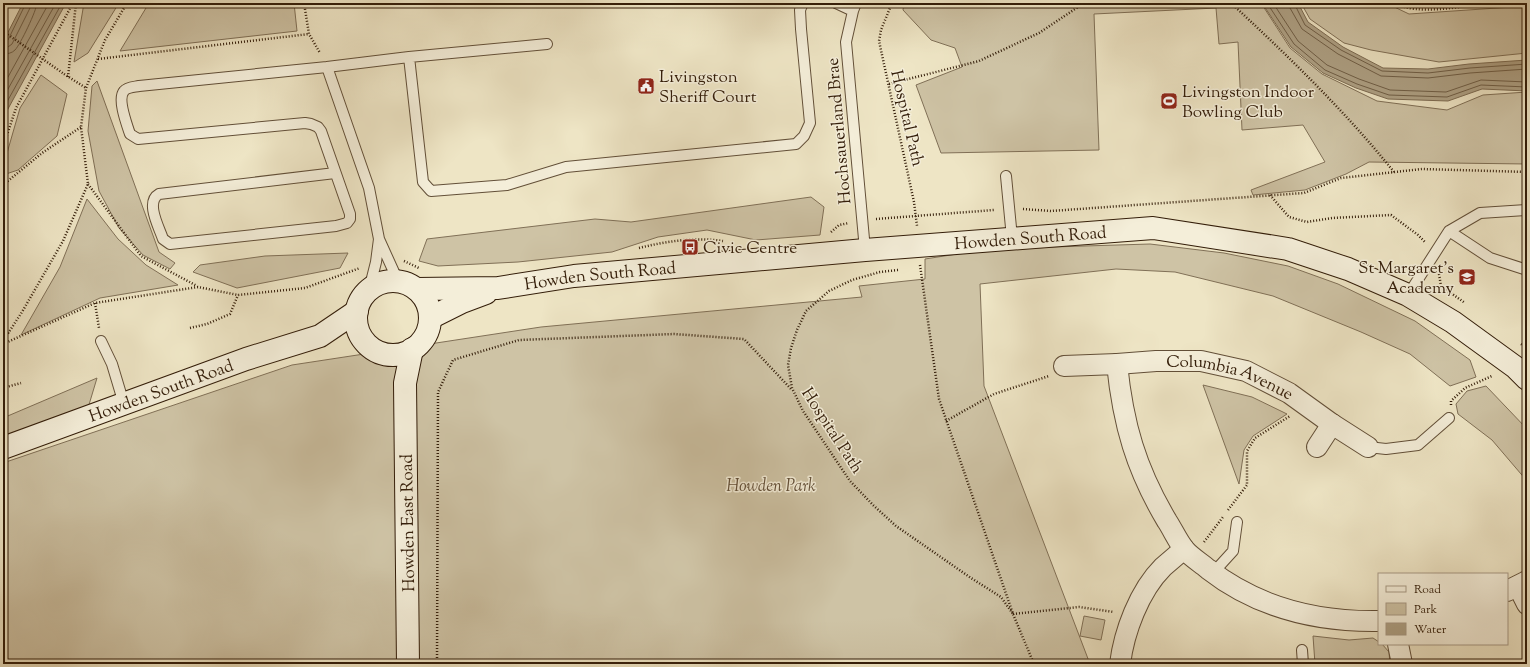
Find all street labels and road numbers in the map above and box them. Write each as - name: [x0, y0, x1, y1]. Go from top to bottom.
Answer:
- street label: Hochsauerland Brae: [822, 57, 858, 205]
- street label: Hospital Path: [883, 68, 929, 169]
- street label: Howden South Road: [954, 222, 1108, 257]
- street label: Howden South Road: [523, 257, 678, 298]
- street label: Columbia Avenue: [1166, 351, 1298, 407]
- street label: Howden South Road: [86, 354, 238, 430]
- street label: Hospital Path: [794, 383, 868, 479]
- street label: Howden East Road: [396, 453, 422, 592]

